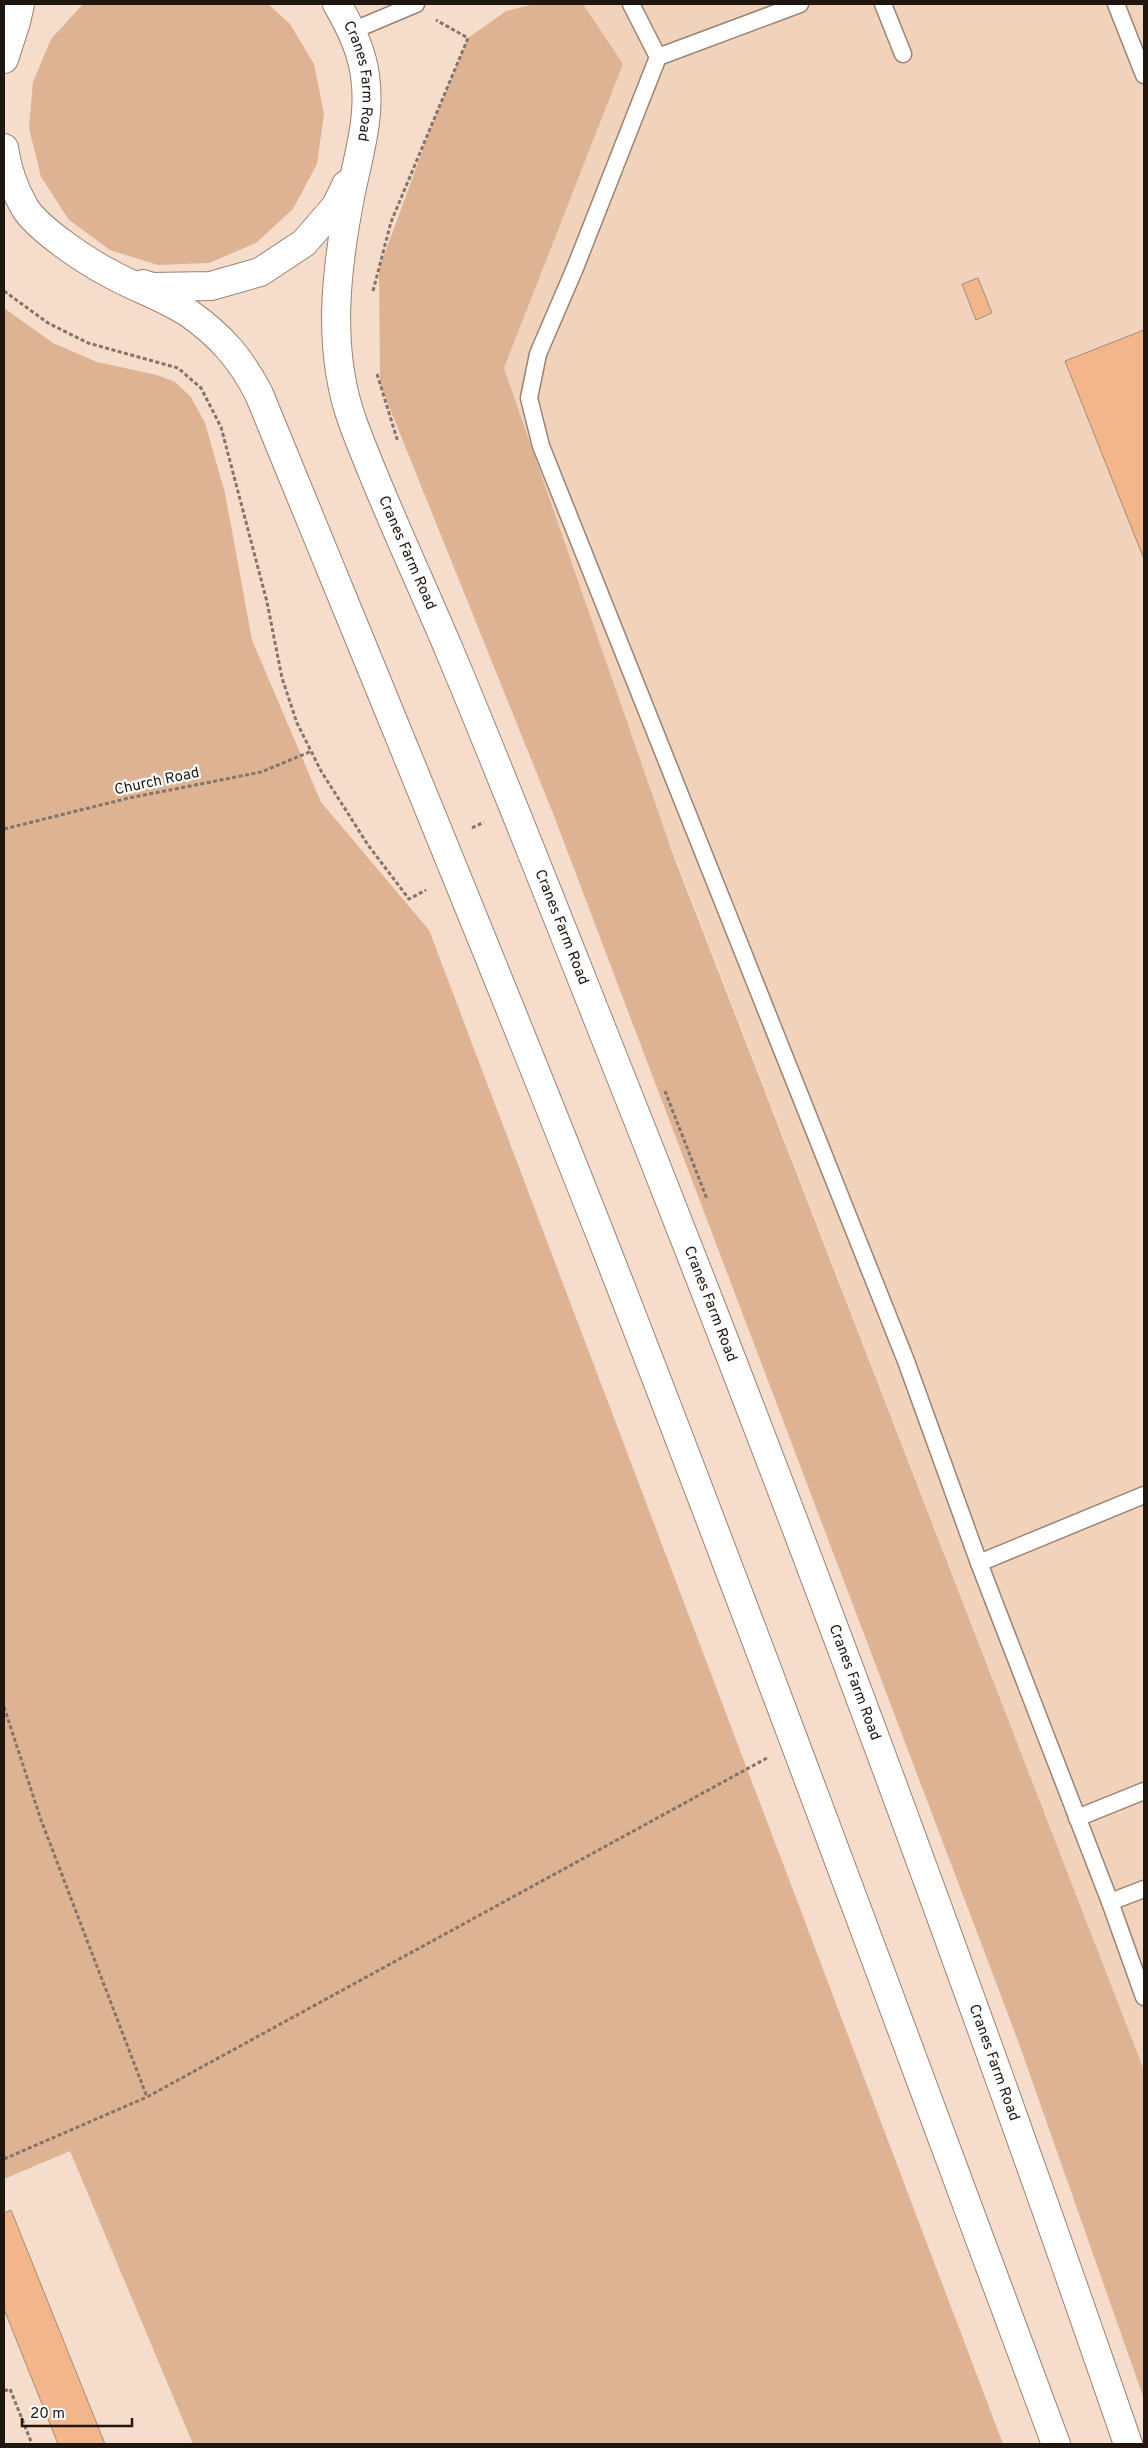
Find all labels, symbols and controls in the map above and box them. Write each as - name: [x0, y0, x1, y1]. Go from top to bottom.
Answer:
- street label: Cranes Farm Road: [339, 18, 376, 143]
- street label: Cranes Farm Road: [374, 493, 440, 613]
- street label: Church Road: [113, 764, 201, 800]
- street label: Cranes Farm Road: [530, 867, 593, 988]
- street label: Cranes Farm Road: [679, 1243, 741, 1365]
- street label: Cranes Farm Road: [824, 1622, 885, 1743]
- street label: Cranes Farm Road: [964, 2002, 1023, 2124]
- scale bar: [22, 2396, 132, 2428]
- text: 20 m: [30, 2405, 65, 2424]

